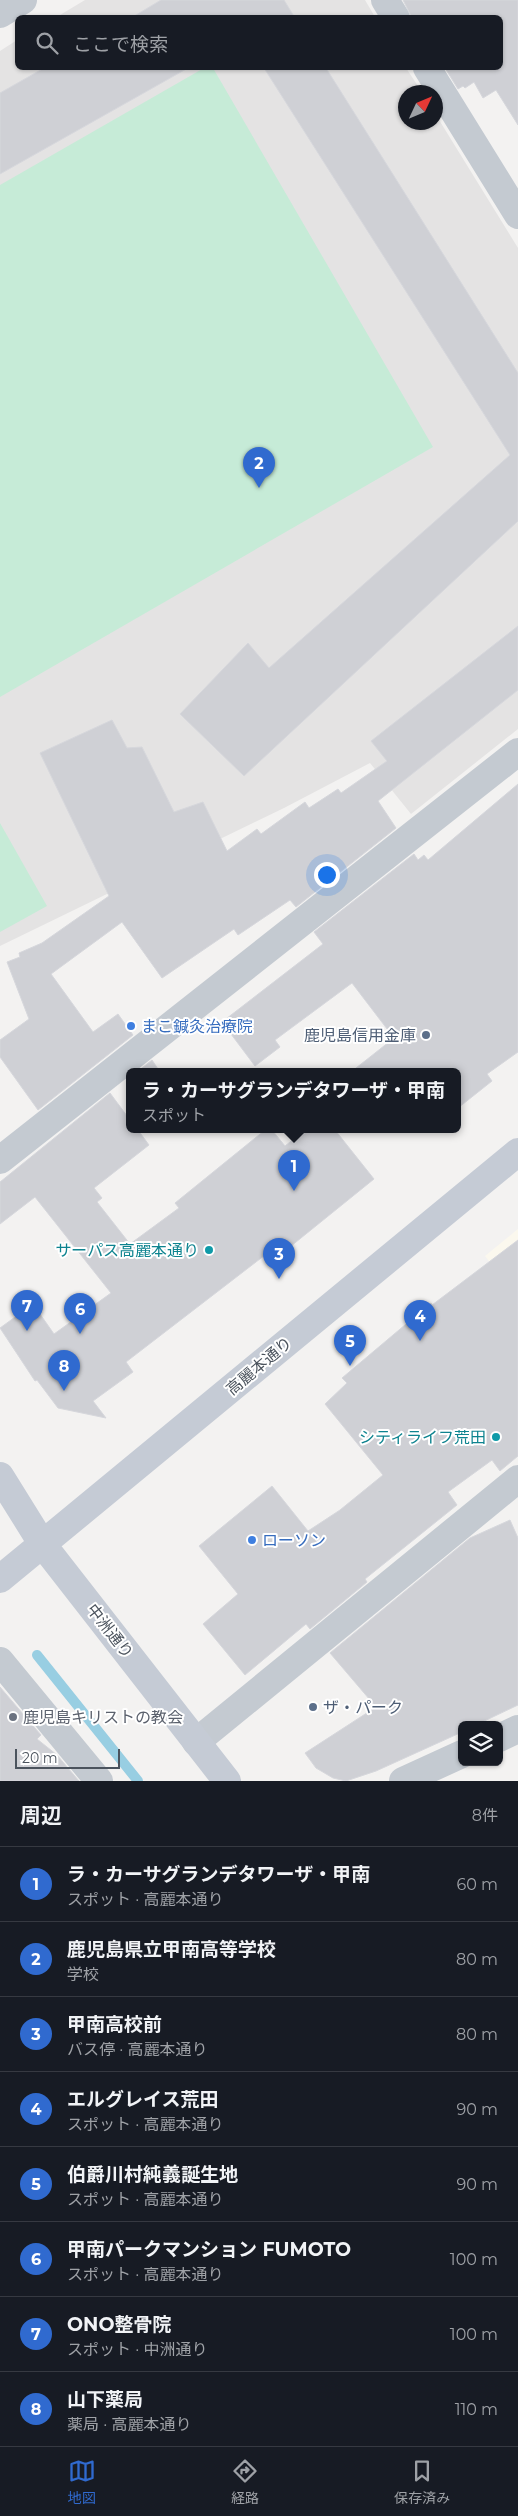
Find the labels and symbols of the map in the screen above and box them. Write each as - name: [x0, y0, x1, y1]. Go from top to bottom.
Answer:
- north arrow: [398, 85, 443, 130]
- pin: 2: [243, 447, 275, 488]
- your location: [314, 862, 340, 888]
- place label: まこ鍼灸治療院: [141, 1017, 253, 1036]
- marker: まこ鍼灸治療院: [125, 1020, 137, 1032]
- place label: 鹿児島信用金庫: [304, 1026, 416, 1045]
- marker: 鹿児島信用金庫: [420, 1029, 432, 1041]
- pin: 1: [278, 1150, 310, 1191]
- pin: 3: [263, 1238, 295, 1279]
- place label: サーパス高麗本通り: [55, 1241, 199, 1260]
- marker: サーパス高麗本通り: [203, 1244, 215, 1256]
- pin: 7: [11, 1290, 43, 1331]
- pin: 6: [64, 1293, 96, 1334]
- pin: 4: [404, 1300, 436, 1341]
- pin: 5: [334, 1325, 366, 1366]
- street label: 高麗本通り: [222, 1333, 296, 1399]
- pin: 8: [48, 1350, 80, 1391]
- place label: シティライフ荒田: [359, 1428, 486, 1447]
- marker: シティライフ荒田: [490, 1431, 502, 1443]
- place label: ローソン: [262, 1531, 326, 1550]
- marker: ローソン: [246, 1534, 258, 1546]
- street label: 中洲通り: [83, 1600, 137, 1662]
- place label: ザ・パーク: [323, 1698, 403, 1717]
- marker: ザ・パーク: [307, 1701, 319, 1713]
- place label: 鹿児島キリストの教会: [23, 1708, 183, 1727]
- marker: 鹿児島キリストの教会: [7, 1711, 19, 1723]
- scale bar: [15, 1746, 120, 1769]

